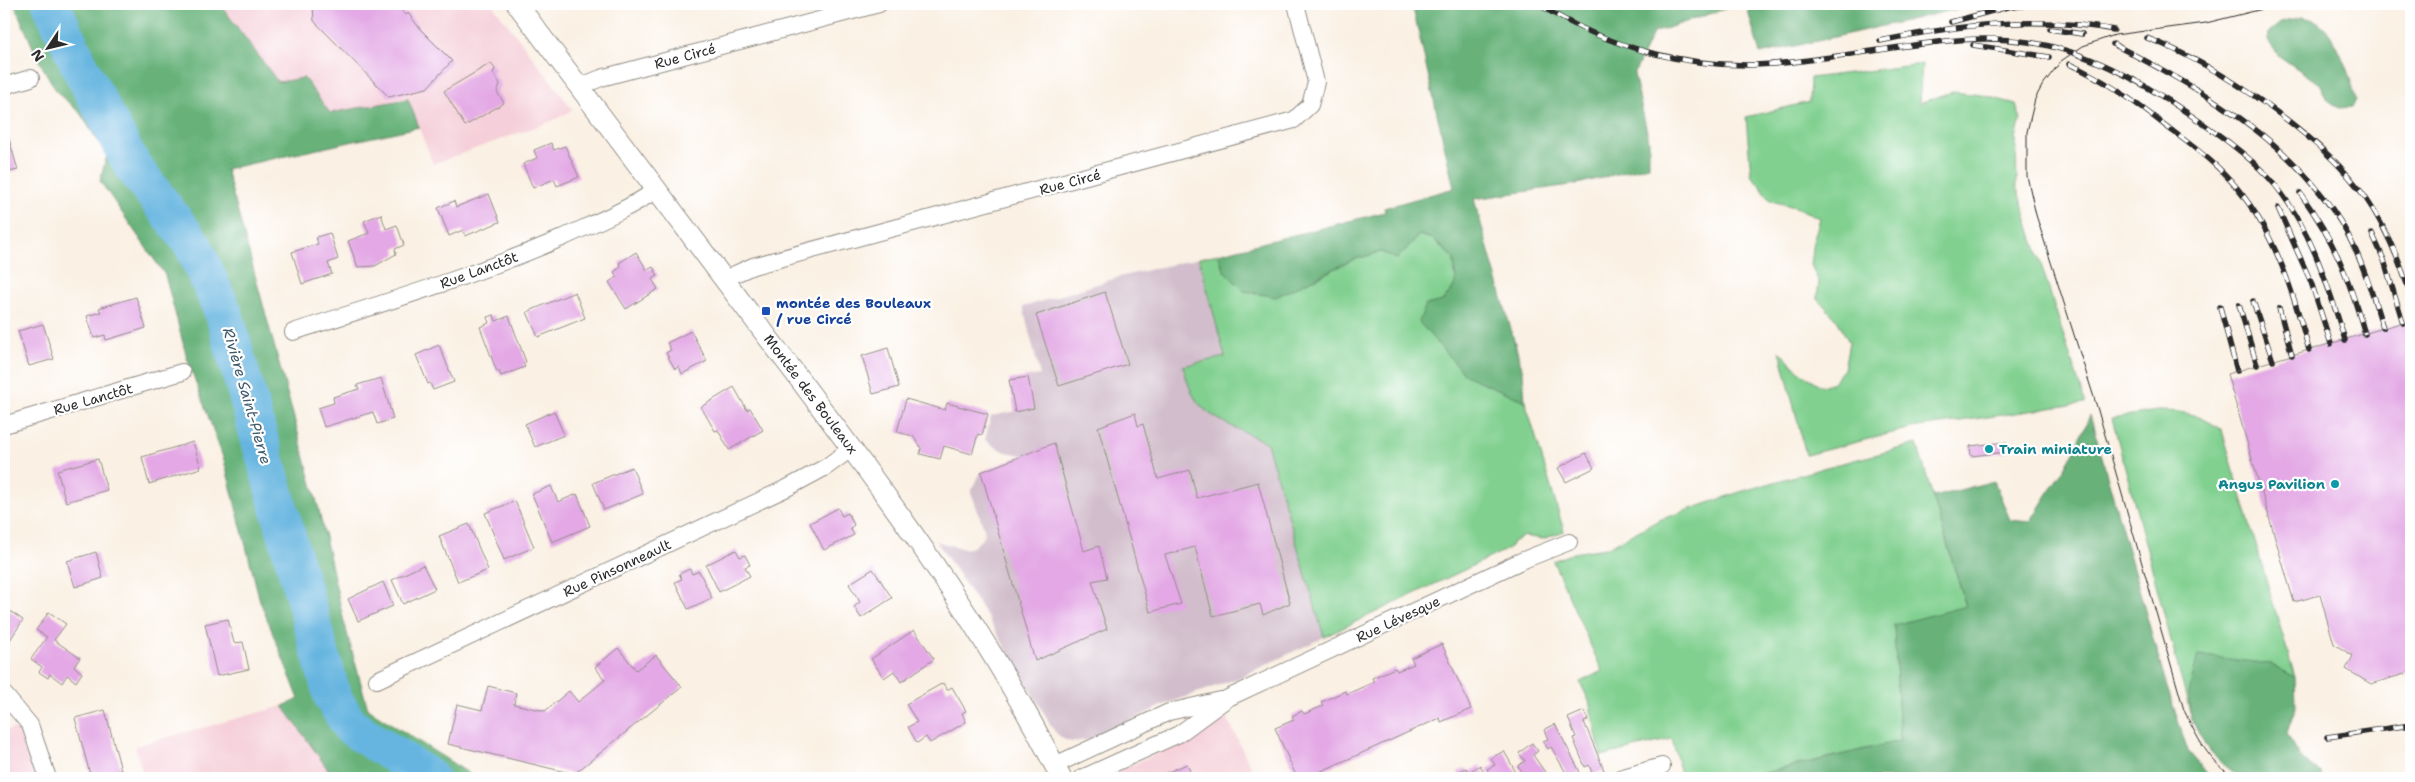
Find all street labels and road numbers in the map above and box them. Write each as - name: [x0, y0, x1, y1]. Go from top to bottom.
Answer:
- street label: Rue Circé: [652, 39, 718, 73]
- street label: Rue Circé: [1037, 165, 1103, 199]
- street label: Rue Lanctôt: [438, 248, 520, 292]
- street label: Montée des Bouleaux: [760, 331, 862, 457]
- street label: Rue Lanctôt: [51, 379, 135, 419]
- street label: Rue Pinsonneault: [560, 535, 674, 601]
- street label: Rue Lévesque: [1353, 592, 1443, 646]

